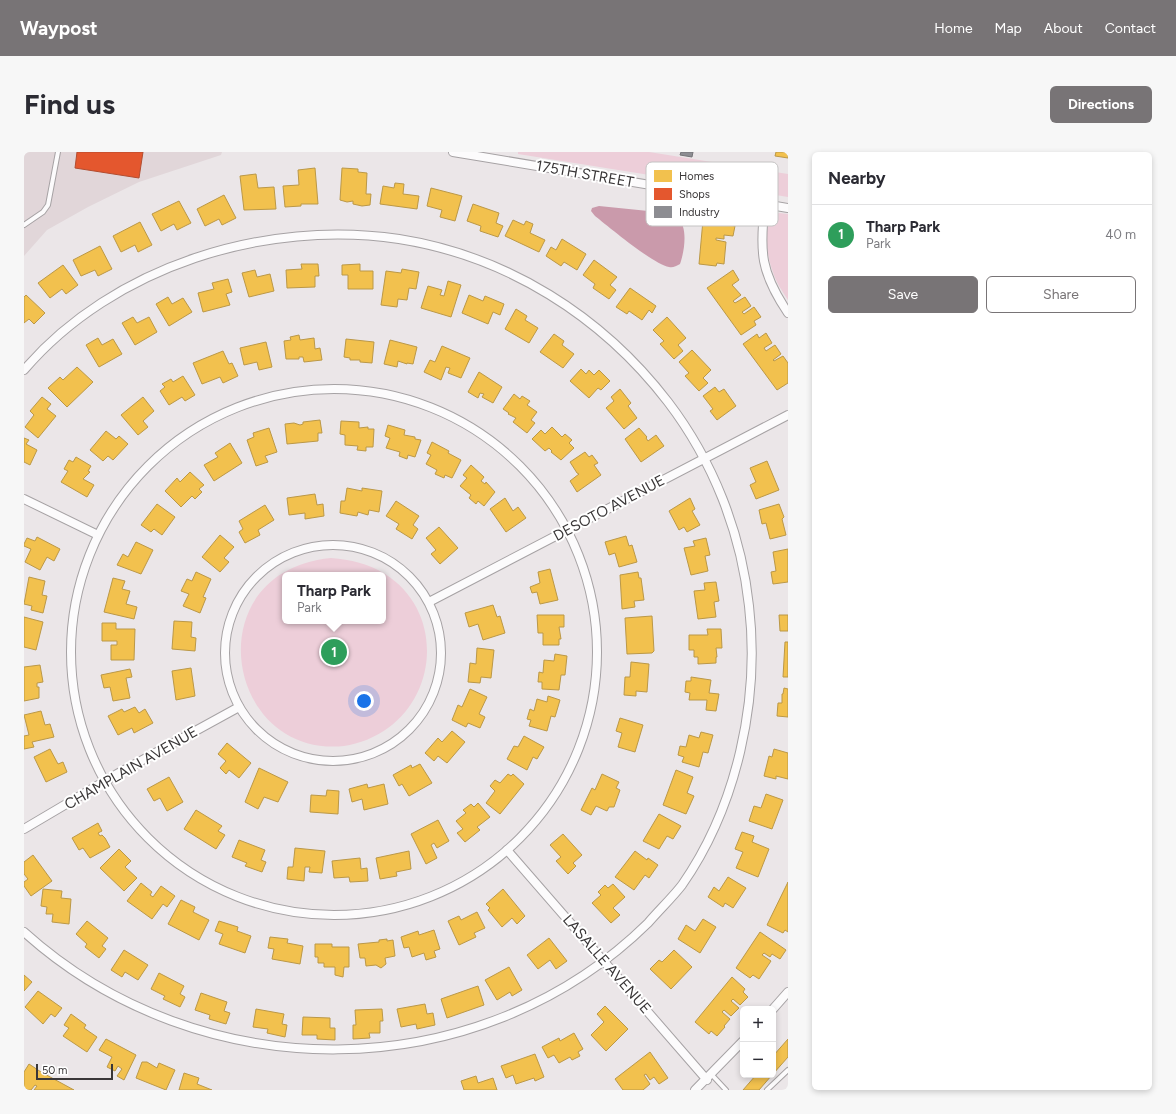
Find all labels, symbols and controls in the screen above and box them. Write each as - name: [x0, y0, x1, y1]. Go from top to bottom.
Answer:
- text: Waypost: [20, 17, 98, 40]
- text: Home: [934, 20, 973, 37]
- text: Map: [995, 20, 1022, 37]
- text: About: [1044, 20, 1083, 37]
- text: Contact: [1105, 20, 1156, 37]
- button: Directions: [1050, 86, 1152, 123]
- text: Find us: [24, 87, 115, 121]
- street label: 175TH STREET: [535, 157, 636, 192]
- legend: [646, 162, 778, 226]
- text: Nearby: [828, 168, 886, 188]
- text: Homes: [679, 170, 714, 183]
- text: Shops: [679, 188, 710, 201]
- text: Industry: [679, 206, 720, 219]
- text: Tharp Park: [866, 218, 940, 236]
- text: 1: [838, 227, 844, 242]
- text: 40 m: [1105, 227, 1136, 242]
- text: Park: [866, 236, 891, 251]
- button: Save: [828, 276, 978, 313]
- button: Share: [986, 276, 1136, 313]
- street label: DESOTO AVENUE: [550, 471, 668, 545]
- popup: [282, 572, 386, 624]
- text: Tharp Park: [297, 582, 371, 600]
- text: Park: [297, 600, 322, 615]
- pin: 1: [321, 637, 347, 667]
- your location: [354, 691, 374, 711]
- street label: CHAMPLAIN AVENUE: [61, 722, 201, 814]
- street label: LASALLE AVENUE: [559, 911, 655, 1017]
- map controls: [740, 1006, 776, 1078]
- button: +: [740, 1006, 776, 1042]
- button: −: [740, 1042, 776, 1078]
- scale bar: [36, 1062, 113, 1081]
- text: 50 m: [42, 1064, 67, 1077]

